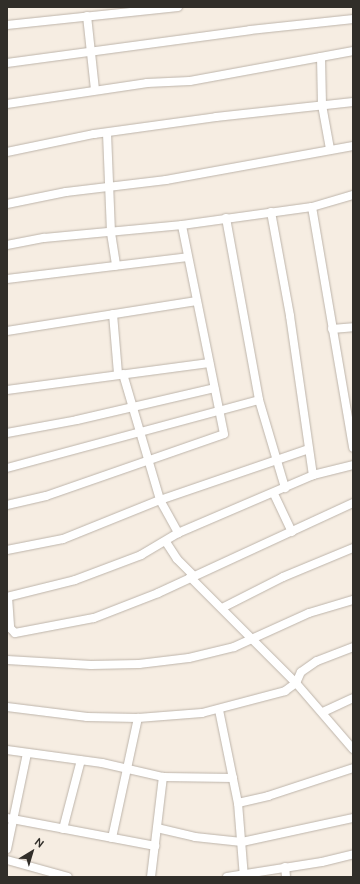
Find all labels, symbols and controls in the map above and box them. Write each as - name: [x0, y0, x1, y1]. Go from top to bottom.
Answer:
- north arrow: [12, 832, 52, 872]
- text: N: [32, 835, 46, 850]

